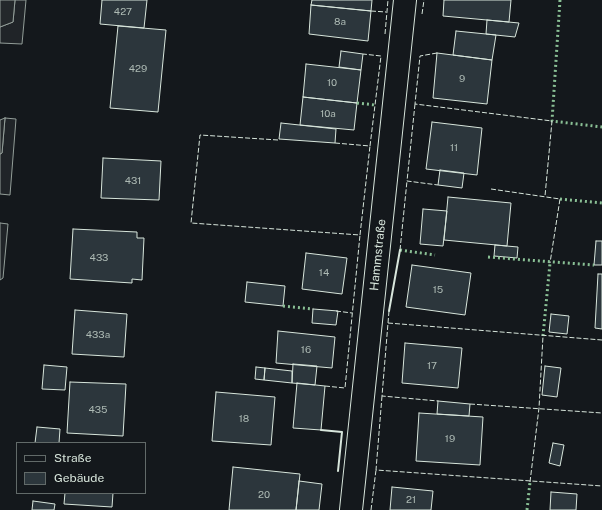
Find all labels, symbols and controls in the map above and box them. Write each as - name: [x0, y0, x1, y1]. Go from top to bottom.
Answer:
- house number: 427: [114, 6, 132, 18]
- house number: 8a: [334, 16, 346, 28]
- house number: 429: [129, 63, 147, 75]
- house number: 9: [459, 73, 465, 85]
- house number: 10: [327, 77, 337, 89]
- house number: 10a: [320, 108, 336, 120]
- house number: 11: [450, 142, 458, 154]
- house number: 431: [125, 175, 141, 187]
- street label: Hammstraße: [367, 218, 389, 292]
- house number: 433: [90, 252, 108, 264]
- house number: 14: [319, 267, 329, 279]
- house number: 15: [433, 284, 443, 296]
- house number: 433a: [86, 329, 110, 341]
- house number: 16: [301, 344, 311, 356]
- house number: 17: [427, 360, 437, 372]
- house number: 435: [89, 404, 107, 416]
- house number: 18: [239, 413, 249, 425]
- house number: 19: [445, 433, 455, 445]
- legend: [16, 442, 146, 494]
- text: Straße: [54, 451, 91, 465]
- text: Gebäude: [54, 471, 104, 485]
- house number: 20: [258, 489, 270, 501]
- house number: 21: [406, 494, 416, 506]

